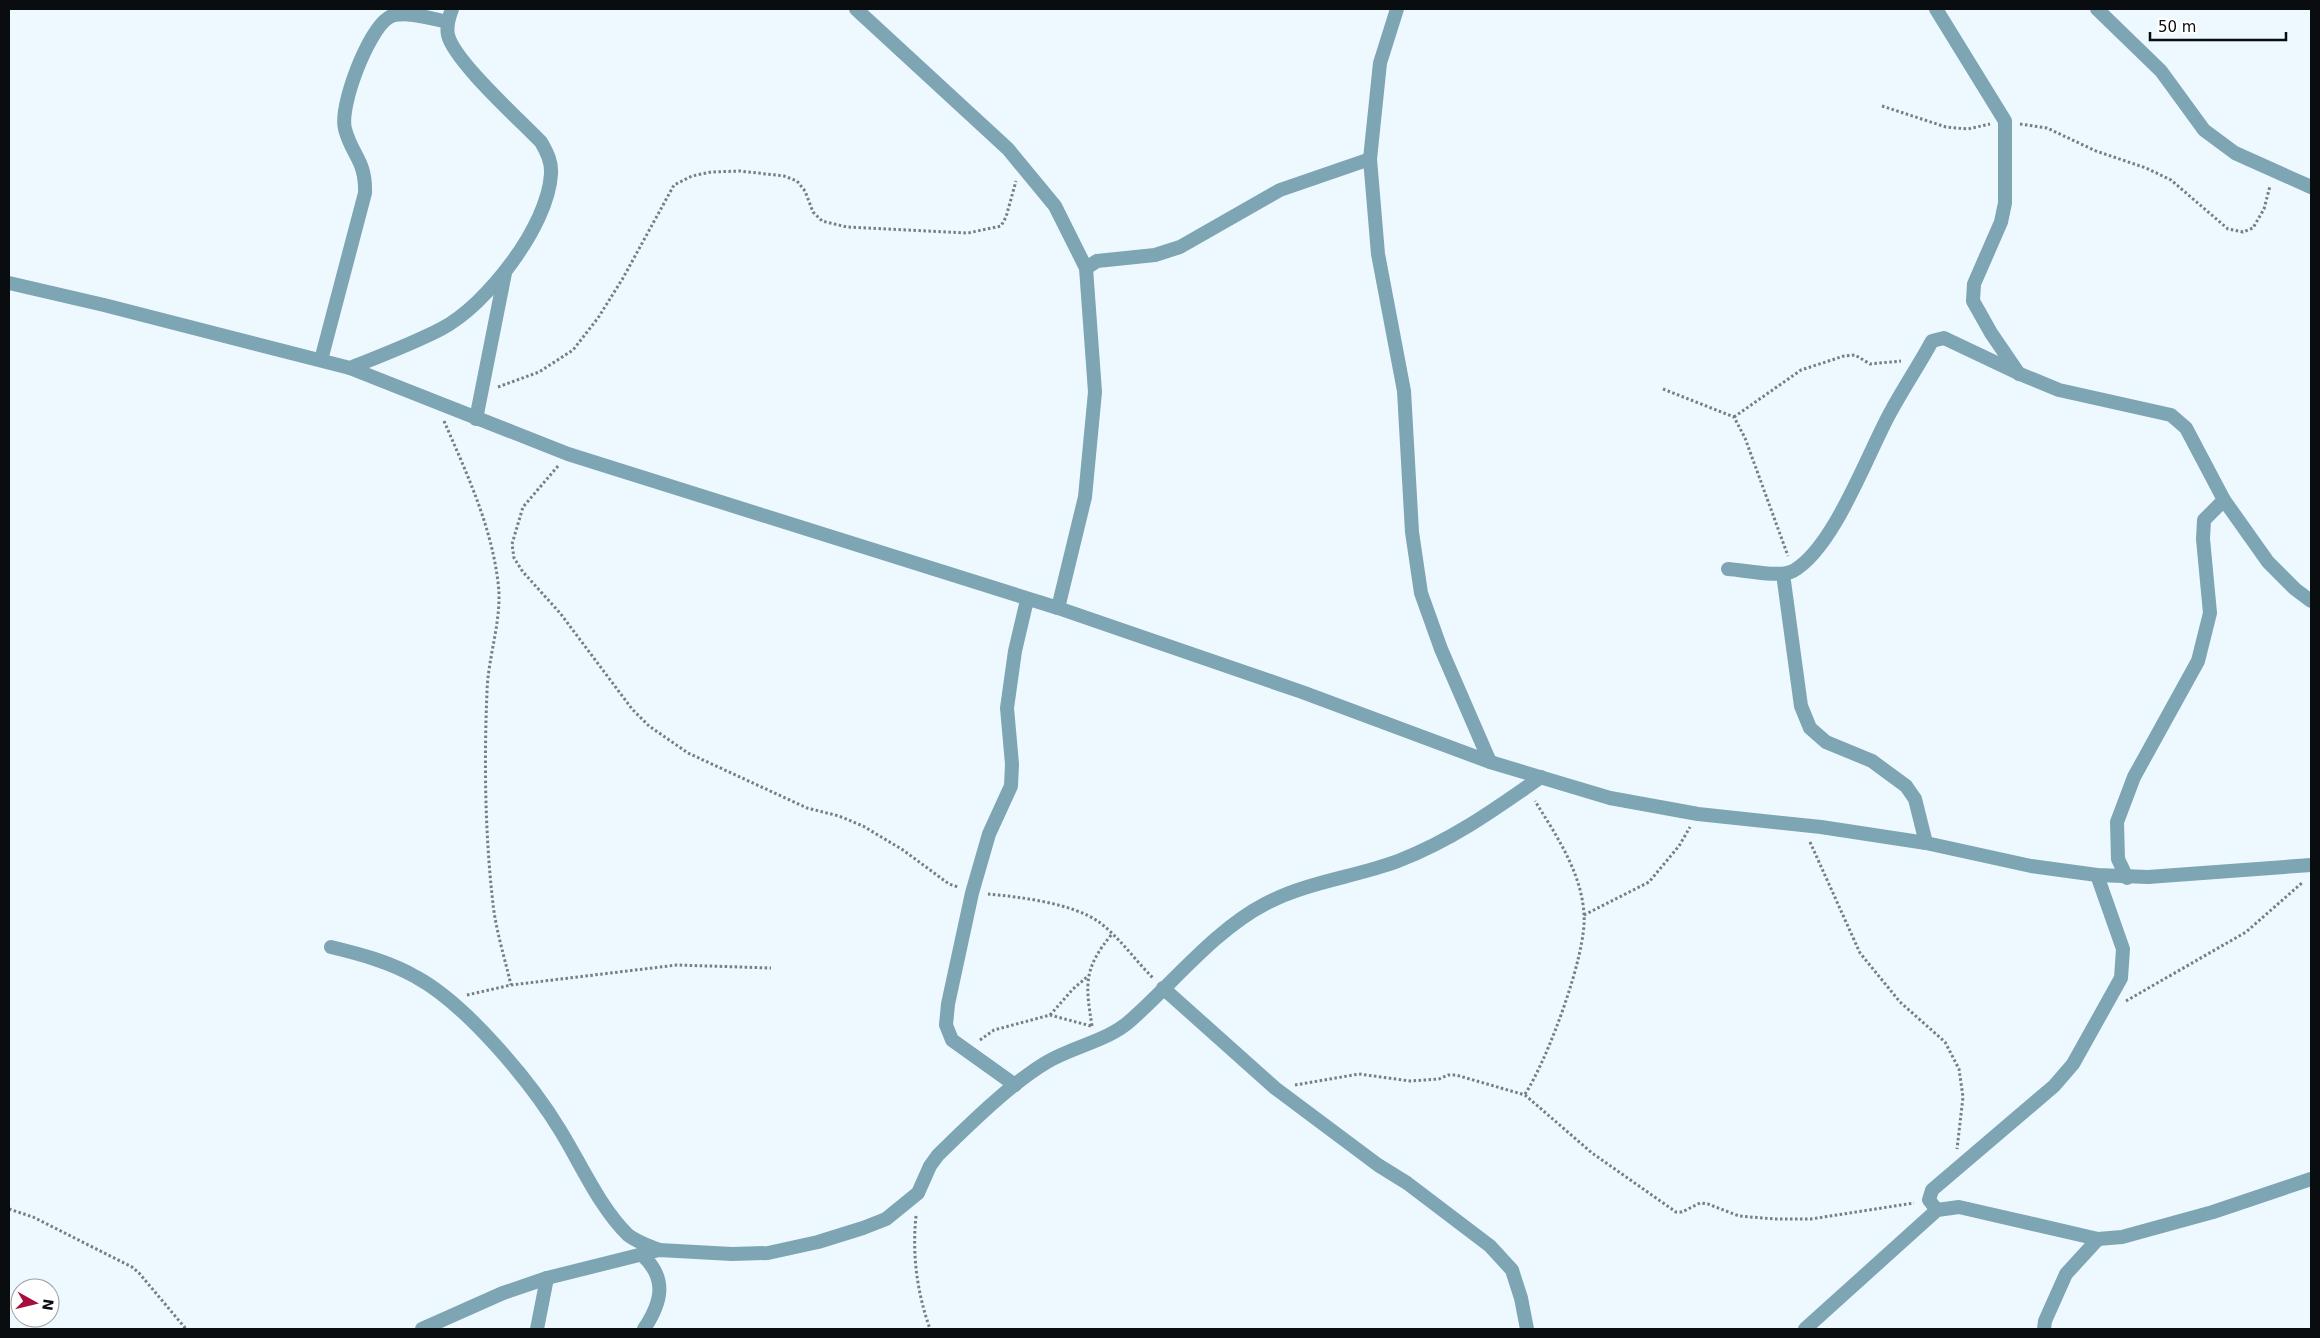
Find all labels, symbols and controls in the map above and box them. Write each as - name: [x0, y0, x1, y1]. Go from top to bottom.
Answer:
- scale bar: [2150, 10, 2286, 42]
- text: 50 m: [2158, 18, 2196, 36]
- north arrow: [10, 1278, 60, 1328]
- text: N: [39, 1298, 57, 1312]

